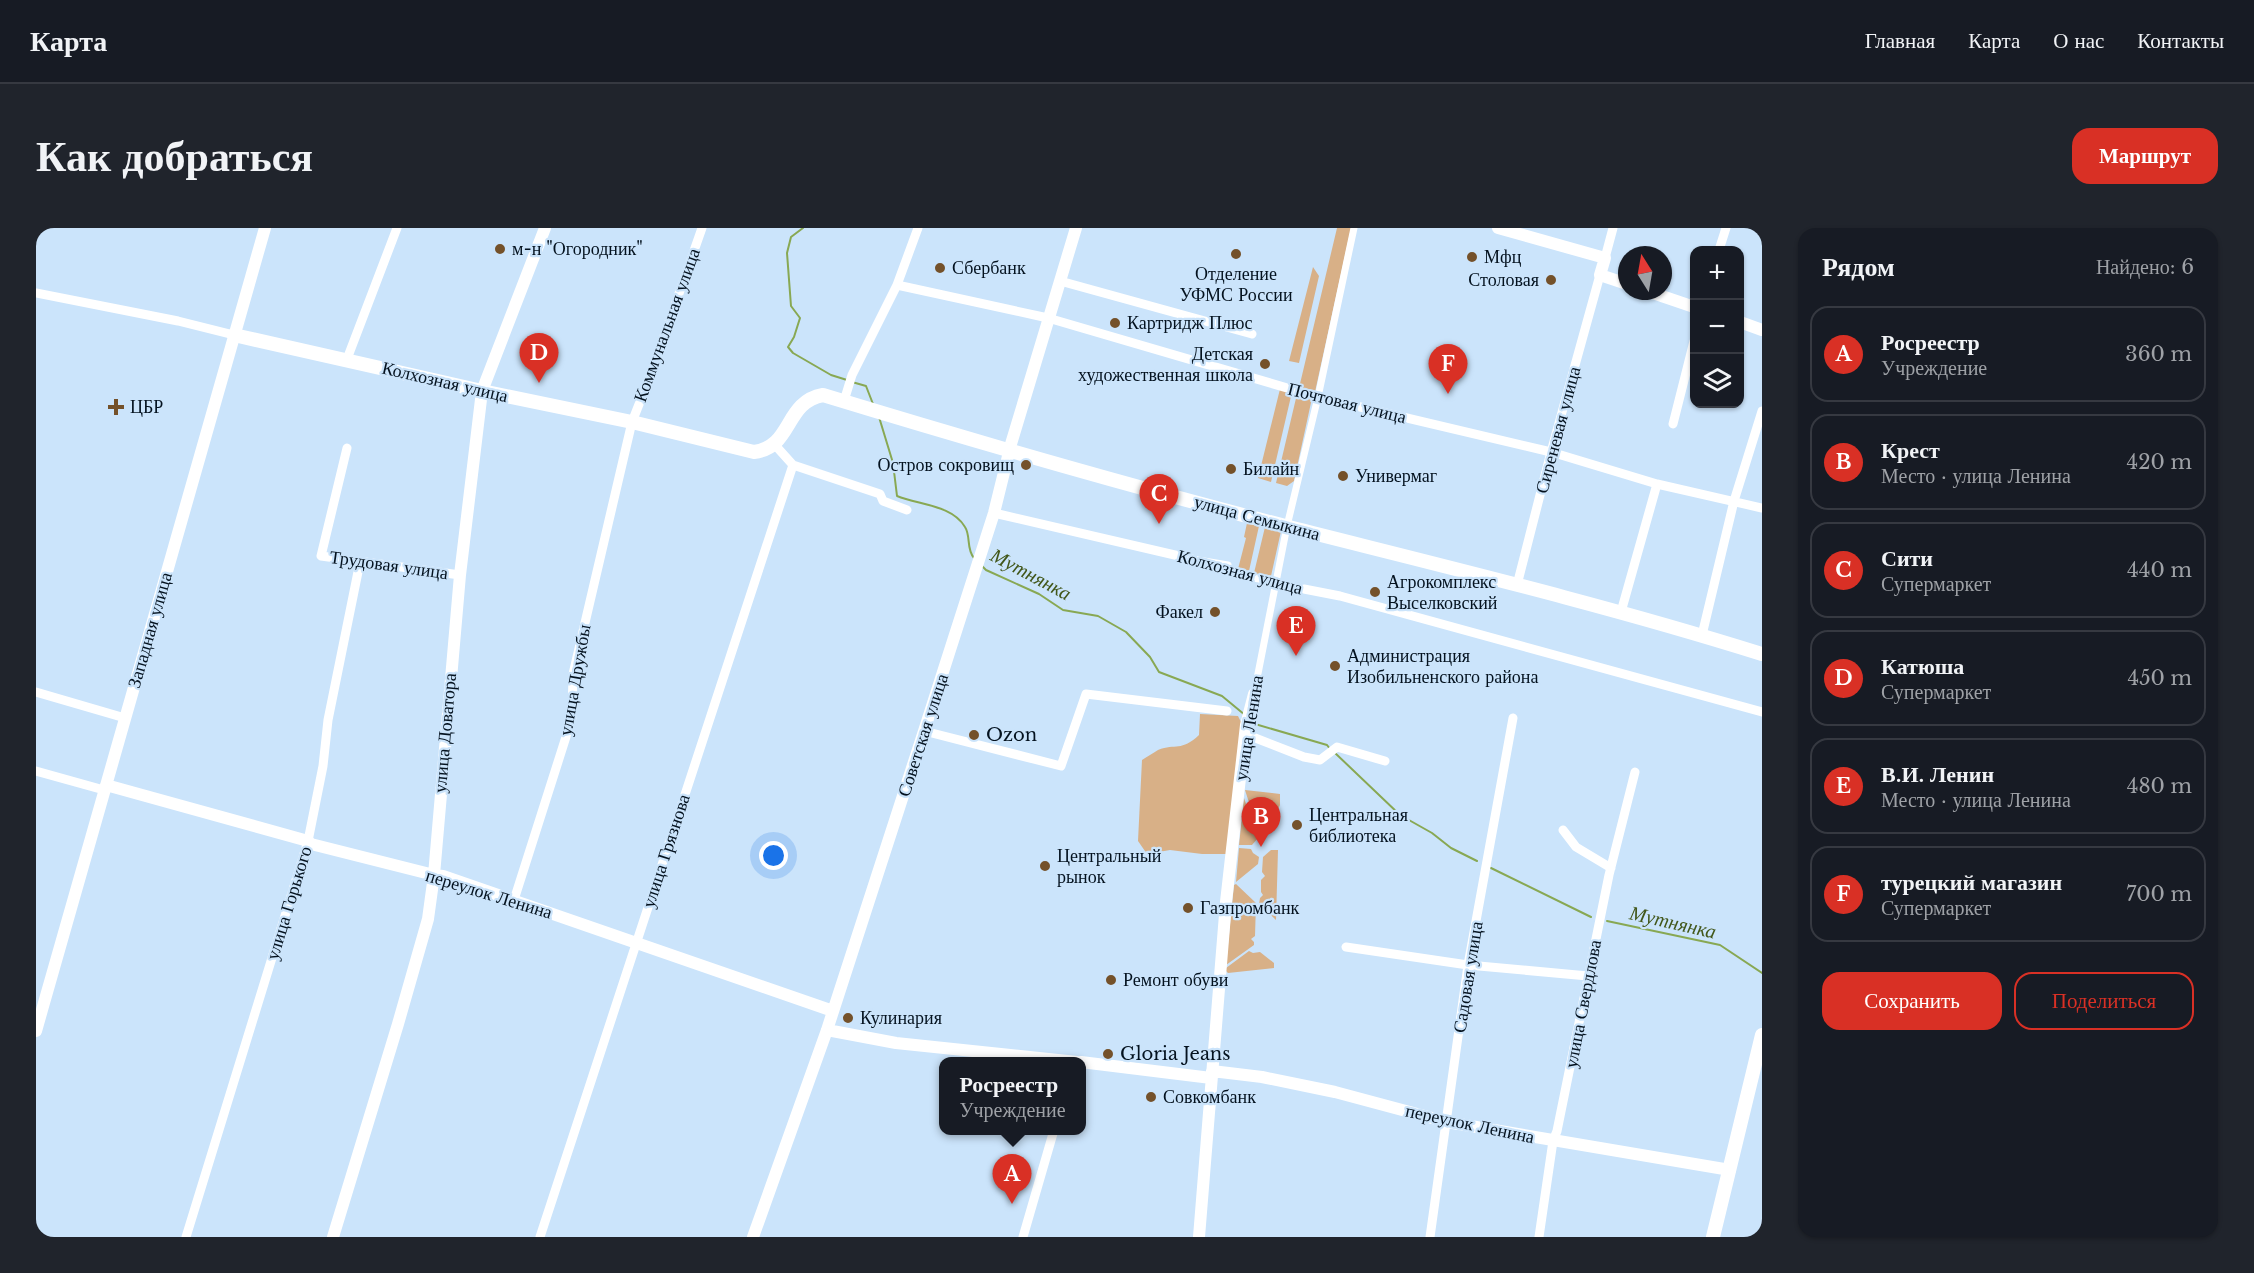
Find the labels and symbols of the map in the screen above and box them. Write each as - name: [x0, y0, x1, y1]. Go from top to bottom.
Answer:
- place label: м-н "Огородник": [512, 238, 643, 260]
- marker: м-н "Огородник": [493, 242, 507, 256]
- street label: Коммунальная улица: [629, 245, 705, 405]
- place label: Мфц: [1484, 246, 1522, 268]
- north arrow: [1618, 246, 1672, 300]
- marker: Отделение УФМС России: [1229, 247, 1243, 261]
- marker: Мфц: [1465, 250, 1479, 264]
- place label: Сбербанк: [952, 257, 1026, 279]
- marker: Сбербанк: [933, 261, 947, 275]
- place label: Отделение УФМС России: [1179, 263, 1293, 306]
- place label: Столовая: [1468, 269, 1539, 291]
- marker: Столовая: [1544, 273, 1558, 287]
- place label: Картридж Плюс: [1127, 312, 1252, 334]
- marker: Картридж Плюс: [1108, 316, 1122, 330]
- pin: D: [520, 334, 558, 383]
- place label: Детская художественная школа: [1078, 343, 1253, 386]
- pin: F: [1428, 344, 1468, 394]
- street label: Колхозная улица: [380, 357, 510, 407]
- marker: Детская художественная школа: [1258, 357, 1272, 371]
- street label: Сиреневая улица: [1530, 364, 1586, 496]
- street label: Почтовая улица: [1285, 378, 1409, 428]
- place label: ЦБР: [130, 396, 163, 418]
- marker: ЦБР: [107, 398, 125, 416]
- place label: Остров сокровищ: [878, 454, 1014, 476]
- marker: Остров сокровищ: [1019, 458, 1033, 472]
- place label: Билайн: [1243, 458, 1300, 480]
- marker: Билайн: [1224, 462, 1238, 476]
- place label: Универмаг: [1355, 465, 1437, 487]
- marker: Универмаг: [1336, 469, 1350, 483]
- pin: C: [1140, 474, 1178, 524]
- street label: улица Семыкина: [1192, 491, 1322, 545]
- water label: Мутнянка: [986, 542, 1075, 605]
- street label: Колхозная улица: [1175, 545, 1305, 599]
- street label: Трудовая улица: [328, 546, 450, 584]
- street label: Западная улица: [123, 570, 177, 690]
- place label: Агрокомплекс Выселковский: [1387, 571, 1498, 614]
- marker: Агрокомплекс Выселковский: [1368, 585, 1382, 599]
- place label: Факел: [1156, 601, 1203, 623]
- marker: Факел: [1208, 605, 1222, 619]
- pin: E: [1276, 606, 1316, 656]
- street label: улица Дружбы: [554, 623, 596, 737]
- place label: Администрация Изобильненского района: [1347, 645, 1538, 688]
- marker: Администрация Изобильненского района: [1328, 659, 1342, 673]
- street label: Советская улица: [893, 671, 953, 799]
- street label: улица Доватора: [429, 672, 461, 794]
- street label: улица Ленина: [1230, 674, 1268, 782]
- place label: Ozon: [986, 724, 1037, 746]
- marker: Ozon: [967, 728, 981, 742]
- street label: улица Грязнова: [637, 791, 695, 911]
- pin: B: [1242, 798, 1280, 847]
- place label: Центральная библиотека: [1309, 804, 1408, 847]
- marker: Центральная библиотека: [1290, 818, 1304, 832]
- your location: [759, 841, 788, 870]
- street label: улица Горького: [261, 844, 317, 962]
- place label: Центральный рынок: [1057, 845, 1162, 888]
- marker: Центральный рынок: [1038, 859, 1052, 873]
- street label: переулок Ленина: [423, 864, 555, 924]
- place label: Газпромбанк: [1200, 897, 1300, 919]
- water label: Мутнянка: [1626, 900, 1719, 944]
- marker: Газпромбанк: [1181, 901, 1195, 915]
- street label: Садовая улица: [1448, 920, 1488, 1034]
- street label: улица Свердлова: [1560, 938, 1606, 1070]
- place label: Ремонт обуви: [1123, 969, 1229, 991]
- marker: Ремонт обуви: [1104, 973, 1118, 987]
- place label: Кулинария: [860, 1007, 942, 1029]
- marker: Кулинария: [841, 1011, 855, 1025]
- place label: Gloria Jeans: [1120, 1043, 1230, 1065]
- marker: Gloria Jeans: [1101, 1047, 1115, 1061]
- place label: Совкомбанк: [1163, 1086, 1256, 1108]
- marker: Совкомбанк: [1144, 1090, 1158, 1104]
- street label: переулок Ленина: [1404, 1100, 1536, 1148]
- pin: A: [992, 1154, 1032, 1204]

